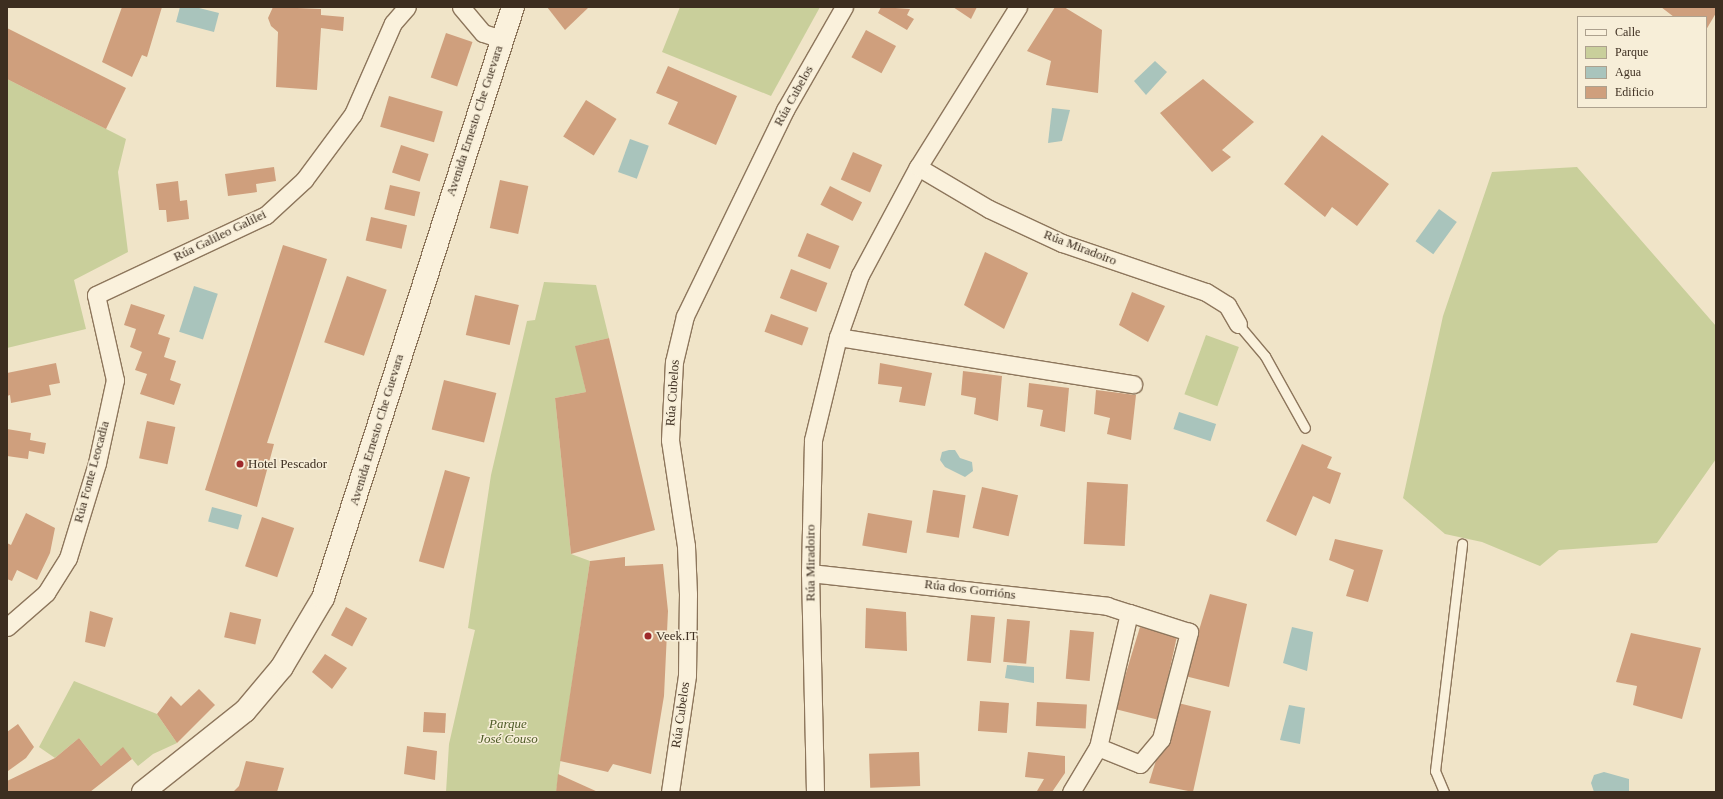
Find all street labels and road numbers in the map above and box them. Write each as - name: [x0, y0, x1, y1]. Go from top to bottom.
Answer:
- street label: Avenida Ernesto Che Guevara: [443, 44, 507, 198]
- street label: Rúa Cubelos: [771, 63, 817, 129]
- street label: Rúa Galileo Galilei: [171, 207, 269, 265]
- street label: Rúa Miradoiro: [1041, 227, 1119, 269]
- street label: Avenida Ernesto Che Guevara: [347, 352, 407, 508]
- street label: Rúa Cubelos: [663, 359, 683, 427]
- street label: Rúa Fonte Leocadia: [71, 419, 113, 525]
- street label: Rúa Miradoiro: [803, 525, 819, 601]
- street label: Rúa dos Gorrións: [924, 577, 1016, 603]
- street label: Rúa Cubelos: [669, 681, 693, 749]

